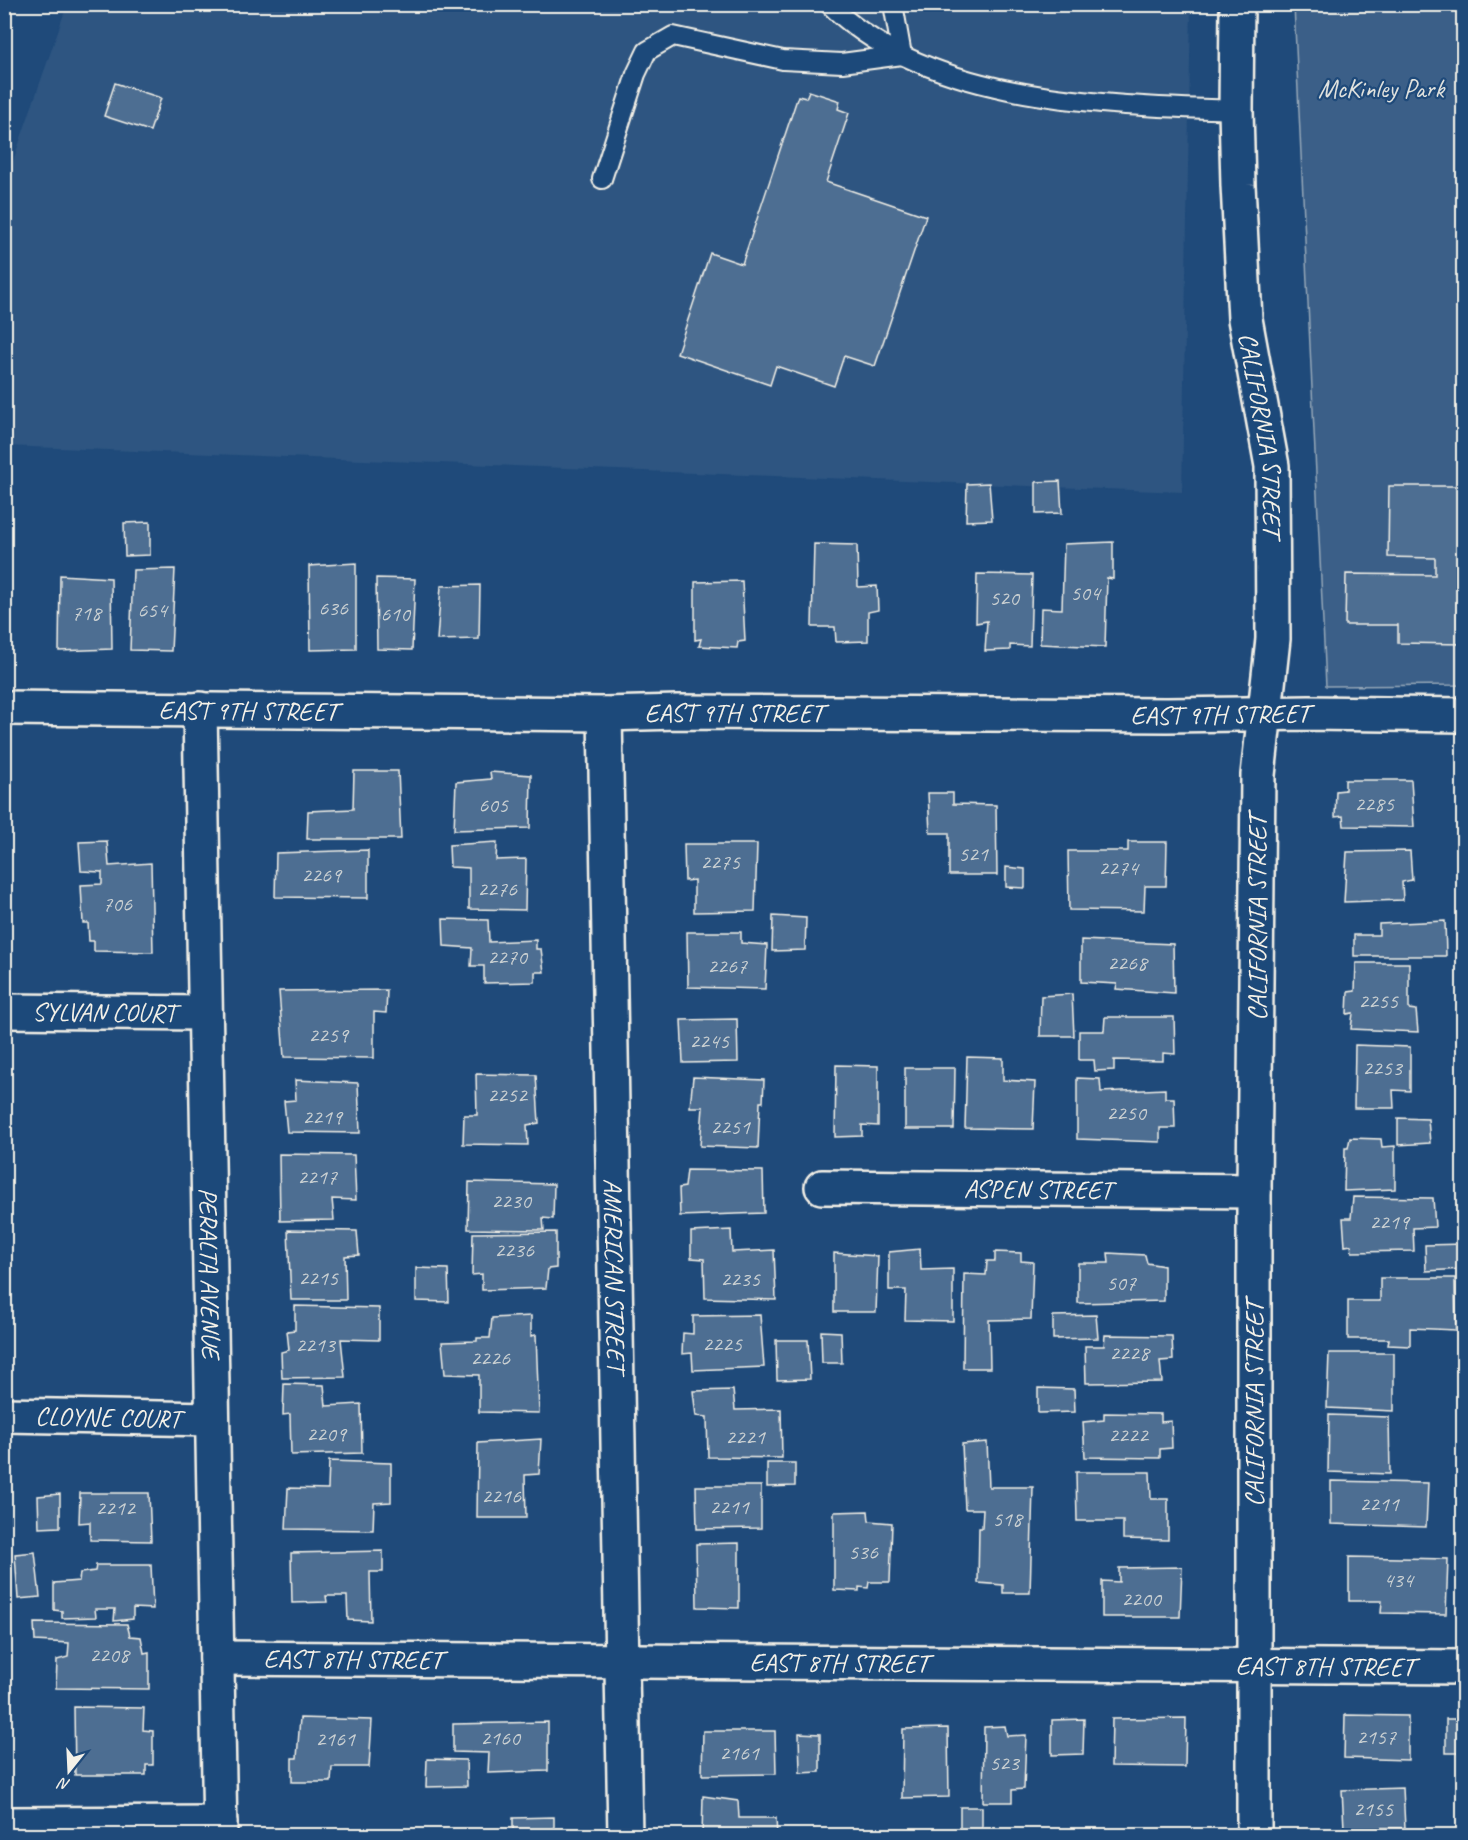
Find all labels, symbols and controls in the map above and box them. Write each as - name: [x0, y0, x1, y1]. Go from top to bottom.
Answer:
- park label: McKinley Park: [1318, 72, 1446, 105]
- street label: CALIFORNIA STREET: [1231, 330, 1290, 543]
- house number: 504: [1070, 579, 1102, 607]
- house number: 520: [989, 584, 1021, 612]
- house number: 636: [318, 594, 349, 622]
- house number: 654: [137, 596, 169, 624]
- house number: 718: [71, 599, 103, 627]
- house number: 610: [380, 600, 412, 628]
- street label: EAST 9TH STREET: [158, 693, 345, 728]
- street label: EAST 9TH STREET: [644, 695, 831, 729]
- street label: EAST 9TH STREET: [1130, 696, 1317, 732]
- house number: 2285: [1354, 790, 1395, 818]
- house number: 605: [478, 791, 509, 819]
- street label: CALIFORNIA STREET: [1241, 808, 1274, 1021]
- house number: 521: [958, 840, 989, 868]
- house number: 2275: [700, 848, 741, 876]
- house number: 2274: [1098, 854, 1140, 882]
- house number: 2269: [301, 861, 343, 889]
- house number: 2276: [477, 875, 518, 903]
- house number: 706: [102, 890, 133, 918]
- house number: 2270: [487, 943, 529, 971]
- house number: 2268: [1107, 949, 1149, 977]
- house number: 2267: [707, 952, 748, 980]
- house number: 2255: [1358, 987, 1399, 1015]
- street label: SYLVAN COURT: [32, 995, 182, 1029]
- house number: 2259: [308, 1021, 350, 1049]
- house number: 2245: [689, 1027, 730, 1055]
- house number: 2253: [1362, 1054, 1404, 1082]
- house number: 2252: [487, 1081, 529, 1109]
- house number: 2250: [1106, 1099, 1148, 1127]
- house number: 2219: [302, 1103, 344, 1131]
- house number: 2251: [710, 1113, 751, 1141]
- house number: 2217: [297, 1163, 338, 1191]
- street label: ASPEN STREET: [964, 1172, 1117, 1206]
- street label: AMERICAN STREET: [597, 1178, 633, 1378]
- street label: PERALTA AVENUE: [192, 1187, 228, 1362]
- house number: 2230: [491, 1187, 533, 1215]
- house number: 2219: [1369, 1208, 1411, 1236]
- house number: 2236: [494, 1236, 535, 1264]
- house number: 2215: [298, 1264, 339, 1292]
- house number: 2235: [720, 1265, 761, 1293]
- house number: 507: [1106, 1269, 1137, 1297]
- street label: CALIFORNIA STREET: [1238, 1294, 1271, 1507]
- house number: 2225: [702, 1330, 743, 1358]
- house number: 2213: [295, 1331, 337, 1359]
- house number: 2228: [1109, 1339, 1151, 1367]
- house number: 2226: [470, 1344, 511, 1372]
- street label: CLOYNE COURT: [35, 1399, 186, 1435]
- house number: 2209: [306, 1420, 348, 1448]
- house number: 2222: [1108, 1421, 1150, 1449]
- house number: 2221: [725, 1423, 766, 1451]
- house number: 2216: [481, 1482, 522, 1510]
- house number: 2211: [1359, 1490, 1400, 1518]
- house number: 2211: [709, 1493, 750, 1521]
- house number: 2212: [95, 1494, 137, 1522]
- house number: 518: [992, 1505, 1024, 1533]
- house number: 536: [848, 1538, 879, 1566]
- house number: 434: [1383, 1566, 1415, 1594]
- house number: 2200: [1121, 1585, 1163, 1613]
- house number: 2208: [89, 1641, 131, 1669]
- street label: EAST 8TH STREET: [263, 1642, 450, 1676]
- street label: EAST 8TH STREET: [749, 1645, 936, 1680]
- street label: EAST 8TH STREET: [1235, 1649, 1422, 1683]
- house number: 2157: [1356, 1723, 1397, 1751]
- house number: 2160: [480, 1724, 522, 1752]
- house number: 2161: [315, 1725, 356, 1753]
- house number: 2161: [719, 1739, 760, 1767]
- north arrow: [39, 1741, 99, 1801]
- house number: 523: [989, 1749, 1021, 1777]
- text: N: [54, 1772, 72, 1795]
- house number: 2155: [1353, 1795, 1394, 1823]

